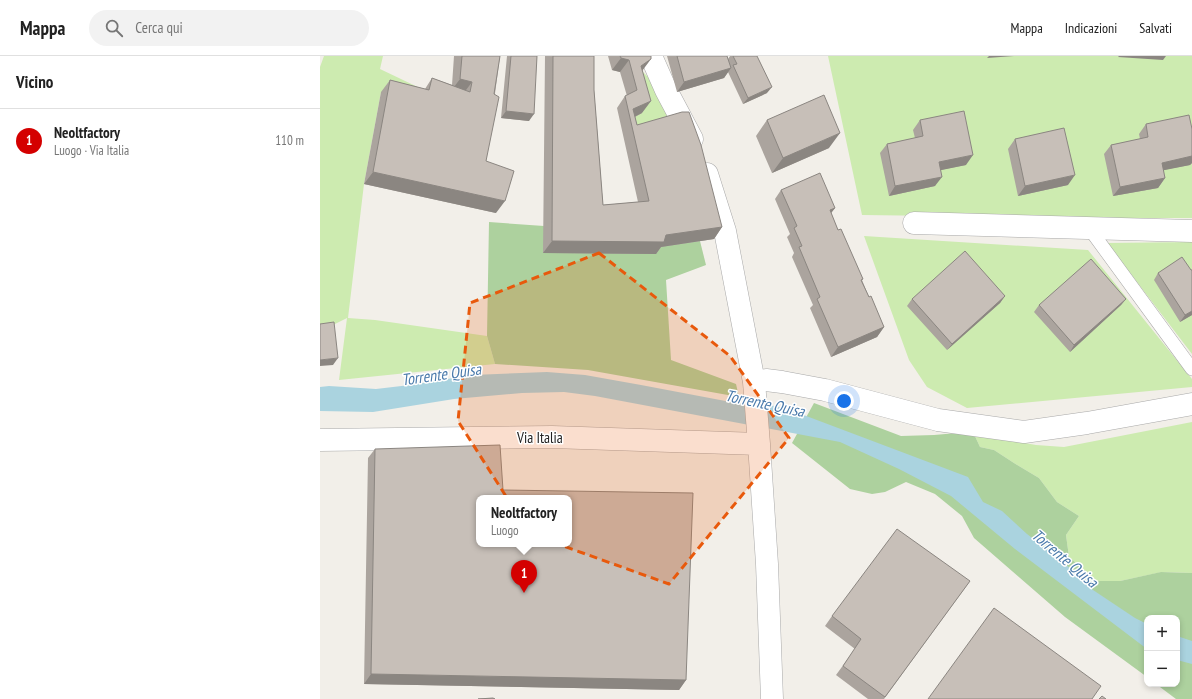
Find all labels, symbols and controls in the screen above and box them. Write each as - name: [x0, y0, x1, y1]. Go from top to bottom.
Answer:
- search box: [89, 10, 369, 46]
- text: Mappa: [20, 16, 65, 40]
- icon: search: [103, 17, 125, 39]
- text: Cerca qui: [135, 18, 183, 37]
- text: Mappa: [1011, 19, 1043, 37]
- text: Indicazioni: [1065, 19, 1117, 37]
- text: Salvati: [1139, 19, 1172, 37]
- text: Vicino: [16, 71, 53, 93]
- text: Neoltfactory: [54, 123, 120, 142]
- text: 1: [26, 132, 32, 149]
- text: 110 m: [275, 132, 304, 149]
- text: Luogo · Via Italia: [54, 142, 129, 159]
- water label: Torrente Quisa: [400, 358, 484, 389]
- water label: Torrente Quisa: [724, 385, 808, 421]
- your location: [834, 391, 854, 411]
- street label: Via Italia: [516, 428, 563, 447]
- popup: [476, 495, 572, 547]
- text: Neoltfactory: [491, 503, 557, 522]
- text: Luogo: [491, 522, 519, 539]
- water label: Torrente Quisa: [1028, 525, 1103, 592]
- pin: 1: [511, 560, 537, 593]
- map controls: [1144, 615, 1180, 687]
- button: +: [1144, 615, 1180, 651]
- button: −: [1144, 651, 1180, 687]

